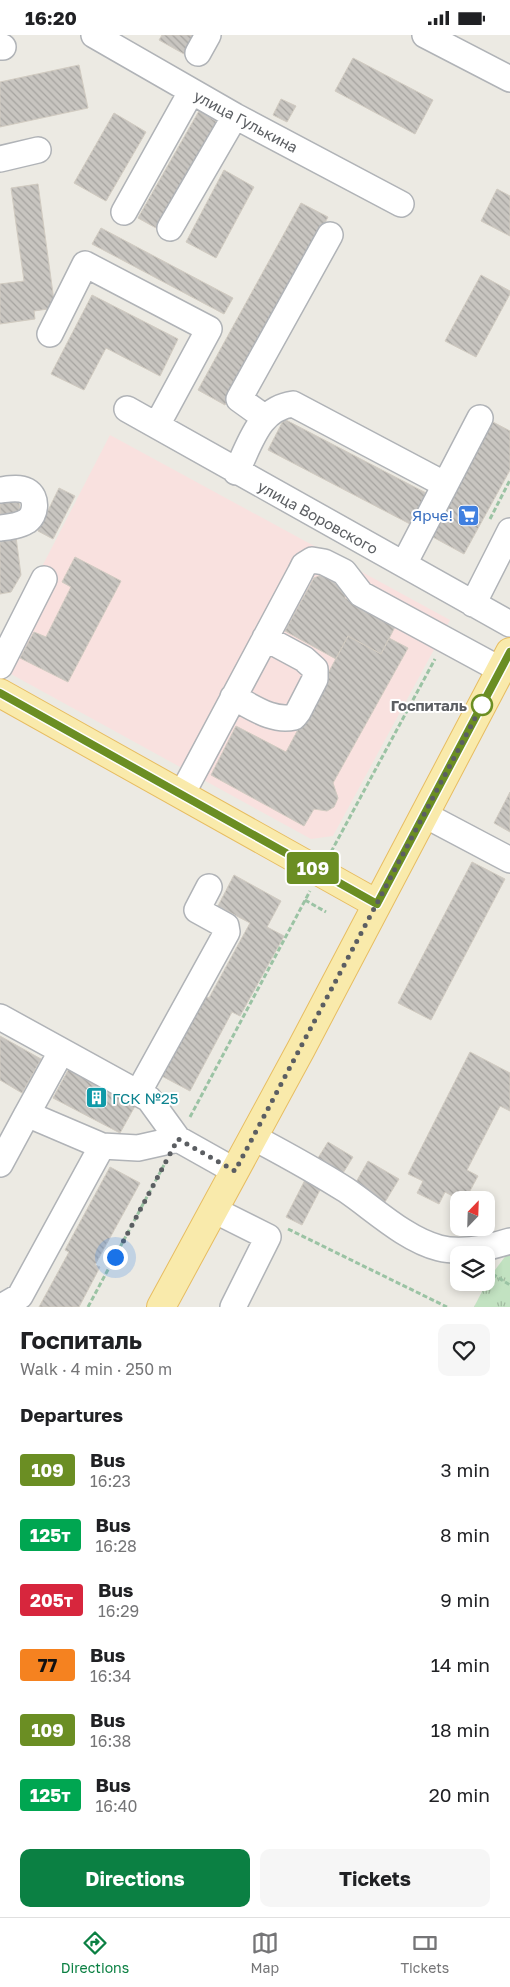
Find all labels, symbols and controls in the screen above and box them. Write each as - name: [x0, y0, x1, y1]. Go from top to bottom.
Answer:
- text: 16:20: [25, 6, 77, 29]
- street label: улица Гулькина: [191, 86, 301, 156]
- street label: улица Воровского: [255, 476, 381, 558]
- supermarket icon: Ярче!: [457, 503, 481, 527]
- place label: Ярче!: [412, 506, 453, 524]
- marker: Госпиталь: [471, 694, 493, 716]
- place label: Госпиталь: [391, 696, 467, 714]
- line badge: 109: [284, 852, 342, 884]
- text: 109: [297, 857, 329, 879]
- building icon: ГСК №25: [84, 1086, 108, 1110]
- place label: ГСК №25: [112, 1089, 178, 1107]
- north arrow: [450, 1191, 495, 1236]
- map controls: [450, 1191, 495, 1291]
- your location: [103, 1245, 128, 1270]
- button: layers: [450, 1246, 495, 1291]
- button: heart: [438, 1324, 490, 1376]
- text: Госпиталь: [20, 1325, 142, 1354]
- text: Walk · 4 min · 250 m: [20, 1359, 172, 1379]
- text: Departures: [20, 1403, 123, 1426]
- text: Bus: [90, 1448, 125, 1471]
- text: 3 min: [441, 1458, 490, 1481]
- text: 109: [31, 1459, 64, 1481]
- text: 16:23: [90, 1471, 131, 1491]
- text: Bus: [96, 1513, 131, 1536]
- text: 8 min: [440, 1523, 490, 1546]
- text: 125т: [30, 1524, 71, 1546]
- text: 16:28: [96, 1536, 137, 1556]
- text: Bus: [98, 1578, 133, 1601]
- text: 9 min: [440, 1588, 490, 1611]
- text: 205т: [30, 1589, 73, 1611]
- text: 16:29: [98, 1601, 139, 1621]
- text: Bus: [90, 1643, 125, 1666]
- text: 14 min: [431, 1653, 490, 1676]
- text: 77: [38, 1654, 57, 1676]
- text: 16:34: [90, 1666, 131, 1686]
- text: Bus: [90, 1708, 125, 1731]
- text: 18 min: [431, 1718, 490, 1741]
- text: 109: [31, 1719, 64, 1741]
- text: 16:38: [90, 1731, 131, 1751]
- text: Bus: [96, 1773, 131, 1796]
- text: 20 min: [429, 1783, 490, 1806]
- text: 125т: [30, 1784, 71, 1806]
- text: 16:40: [96, 1796, 138, 1816]
- button: Directions: [20, 1849, 250, 1907]
- button: Tickets: [260, 1849, 490, 1907]
- tab: Directions: [61, 1929, 129, 1976]
- tab: Map: [250, 1929, 279, 1976]
- tab: Tickets: [400, 1929, 449, 1976]

